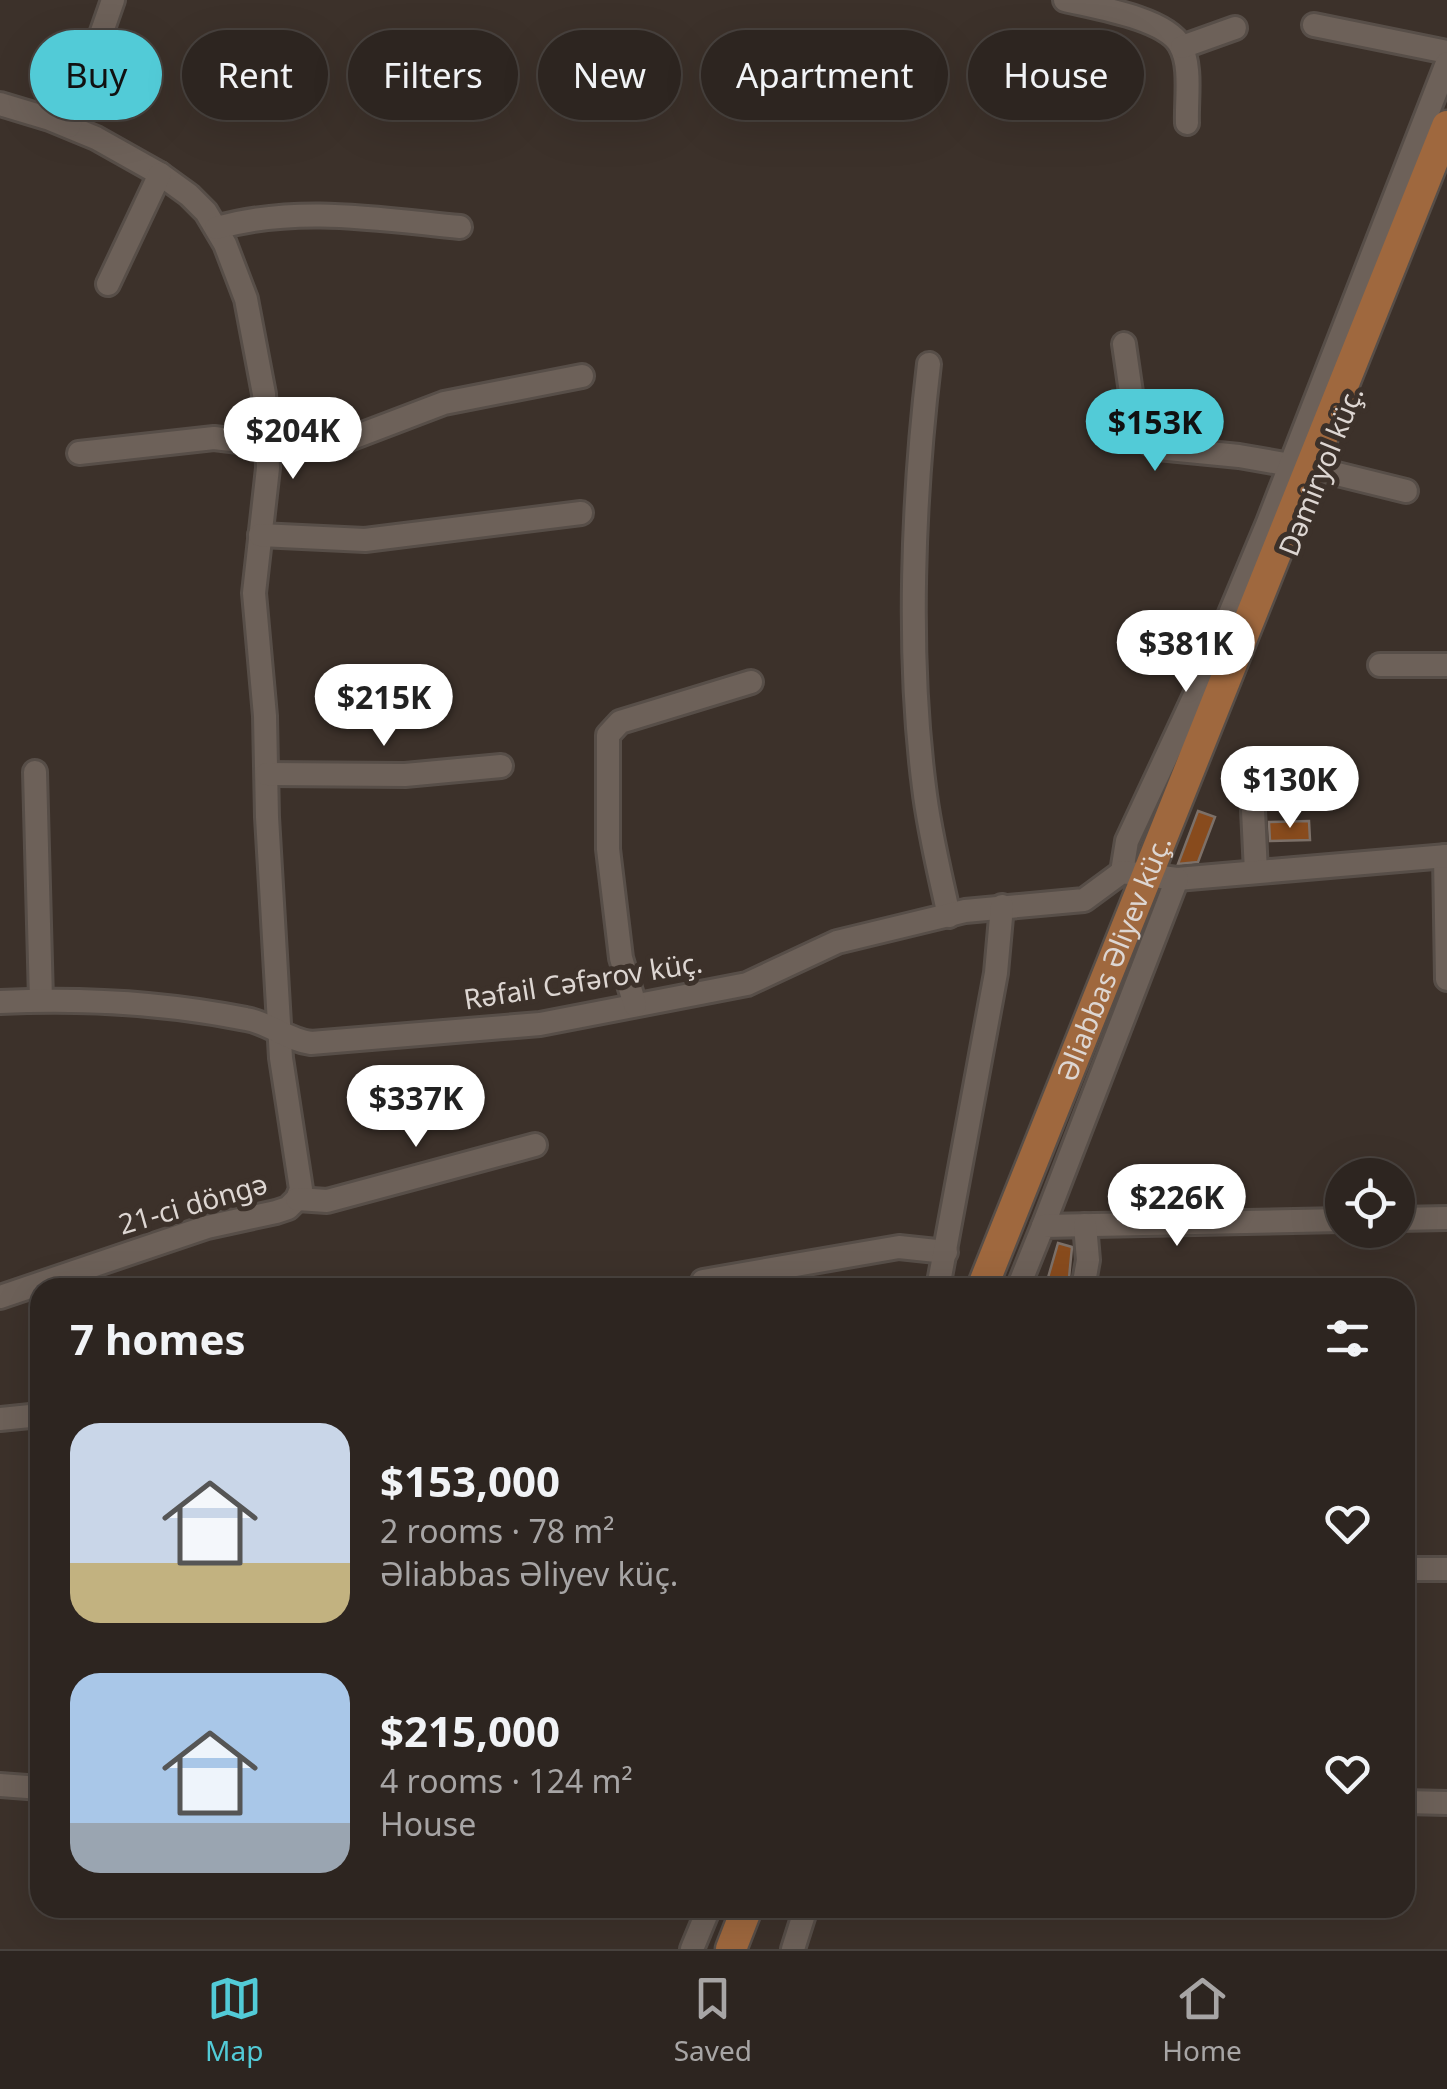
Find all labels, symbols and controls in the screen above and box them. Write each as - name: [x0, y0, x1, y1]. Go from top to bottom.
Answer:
- chip: Buy: [30, 30, 162, 120]
- chip: Rent: [182, 30, 328, 120]
- chip: Filters: [348, 30, 518, 120]
- chip: New: [538, 30, 681, 120]
- chip: Apartment: [701, 30, 948, 120]
- chip: House: [968, 30, 1144, 120]
- street label: Dəmiryol küç.: [1269, 380, 1371, 561]
- pin: $153K: [1085, 389, 1225, 474]
- pin: $204K: [223, 397, 363, 482]
- text: $153K: [1108, 400, 1202, 443]
- text: $204K: [246, 408, 340, 451]
- pin: $381K: [1116, 610, 1256, 695]
- text: $381K: [1139, 621, 1233, 664]
- pin: $215K: [314, 664, 454, 749]
- text: $215K: [337, 675, 431, 718]
- pin: $130K: [1220, 746, 1360, 831]
- text: $130K: [1243, 757, 1337, 800]
- street label: Əliabbas Əliyev küç.: [1047, 830, 1179, 1086]
- street label: Rəfail Cəfərov küç.: [461, 942, 705, 1018]
- pin: $337K: [346, 1065, 486, 1150]
- text: $337K: [369, 1076, 463, 1119]
- map controls: [1325, 1158, 1415, 1248]
- button: locate: [1325, 1158, 1415, 1248]
- street label: 21-ci döngə: [114, 1164, 272, 1242]
- pin: $226K: [1107, 1164, 1247, 1249]
- text: $226K: [1130, 1175, 1224, 1218]
- text: 7 homes: [70, 1310, 246, 1367]
- icon: filters: [1320, 1311, 1375, 1366]
- text: $153,000: [380, 1452, 560, 1509]
- icon: home: [150, 1463, 270, 1583]
- icon: heart: [1320, 1496, 1375, 1551]
- text: 2 rooms · 78 m²: [380, 1509, 614, 1552]
- text: Əliabbas Əliyev küç.: [380, 1552, 678, 1595]
- text: $215,000: [380, 1702, 560, 1759]
- icon: home: [150, 1713, 270, 1833]
- icon: heart: [1320, 1746, 1375, 1801]
- text: 4 rooms · 124 m²: [380, 1759, 633, 1802]
- text: House: [380, 1802, 476, 1845]
- tab: Map: [205, 1971, 263, 2069]
- tab: Saved: [674, 1971, 752, 2069]
- tab: Home: [1162, 1971, 1242, 2069]

